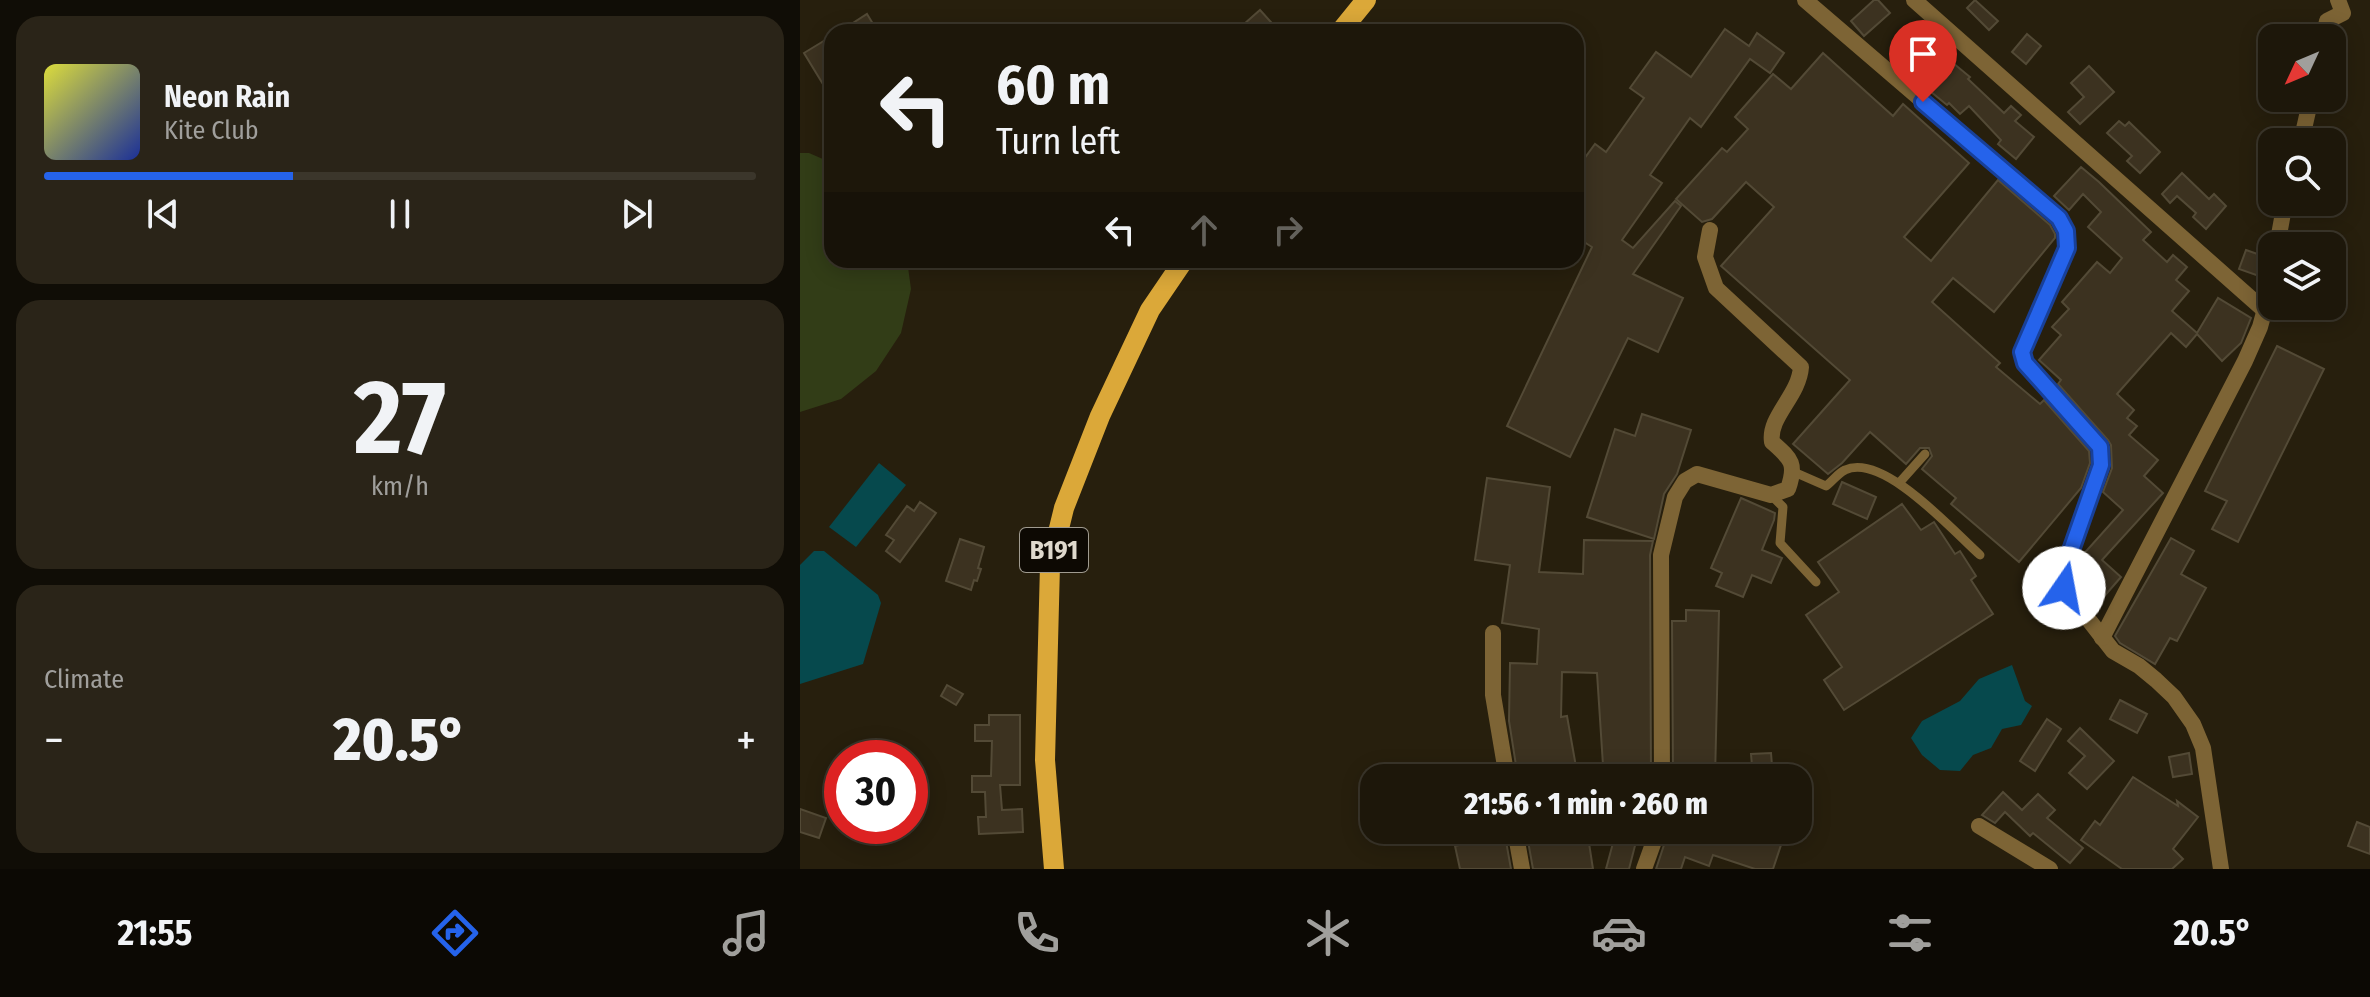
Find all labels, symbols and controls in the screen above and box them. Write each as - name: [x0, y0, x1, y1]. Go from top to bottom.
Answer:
- pin: [1889, 20, 1957, 102]
- north arrow: [2258, 24, 2346, 112]
- map controls: [2258, 24, 2346, 320]
- icon: arrive: [1901, 32, 1945, 76]
- text: 60 m: [996, 52, 1110, 119]
- icon: left: [864, 56, 968, 160]
- text: Neon Rain: [164, 79, 290, 115]
- text: Kite Club: [164, 115, 259, 146]
- text: Turn left: [996, 120, 1120, 164]
- button: search: [2258, 128, 2346, 216]
- icon: previous: [141, 192, 185, 236]
- icon: pause: [378, 192, 422, 236]
- icon: next: [615, 192, 659, 236]
- icon: left: [1098, 208, 1142, 252]
- icon: ahead: [1182, 208, 1226, 252]
- icon: right: [1266, 208, 1310, 252]
- button: layers: [2258, 232, 2346, 320]
- text: 27: [354, 356, 446, 481]
- text: km/h: [371, 471, 429, 502]
- road number: B191: [1020, 528, 1088, 572]
- position arrow: [2022, 546, 2106, 630]
- text: Climate: [44, 664, 124, 695]
- text: 20.5°: [333, 704, 467, 776]
- text: −: [44, 714, 64, 767]
- text: +: [736, 714, 756, 767]
- speed limit sign: 30: [824, 740, 928, 844]
- text: 21:56 · 1 min · 260 m: [1464, 786, 1708, 822]
- icon: directions: [427, 905, 483, 961]
- icon: music: [718, 905, 774, 961]
- icon: phone: [1009, 905, 1065, 961]
- icon: climate: [1300, 905, 1356, 961]
- icon: car: [1591, 905, 1647, 961]
- icon: filters: [1882, 905, 1938, 961]
- text: 21:55: [117, 911, 192, 955]
- text: 20.5°: [2173, 911, 2252, 955]

